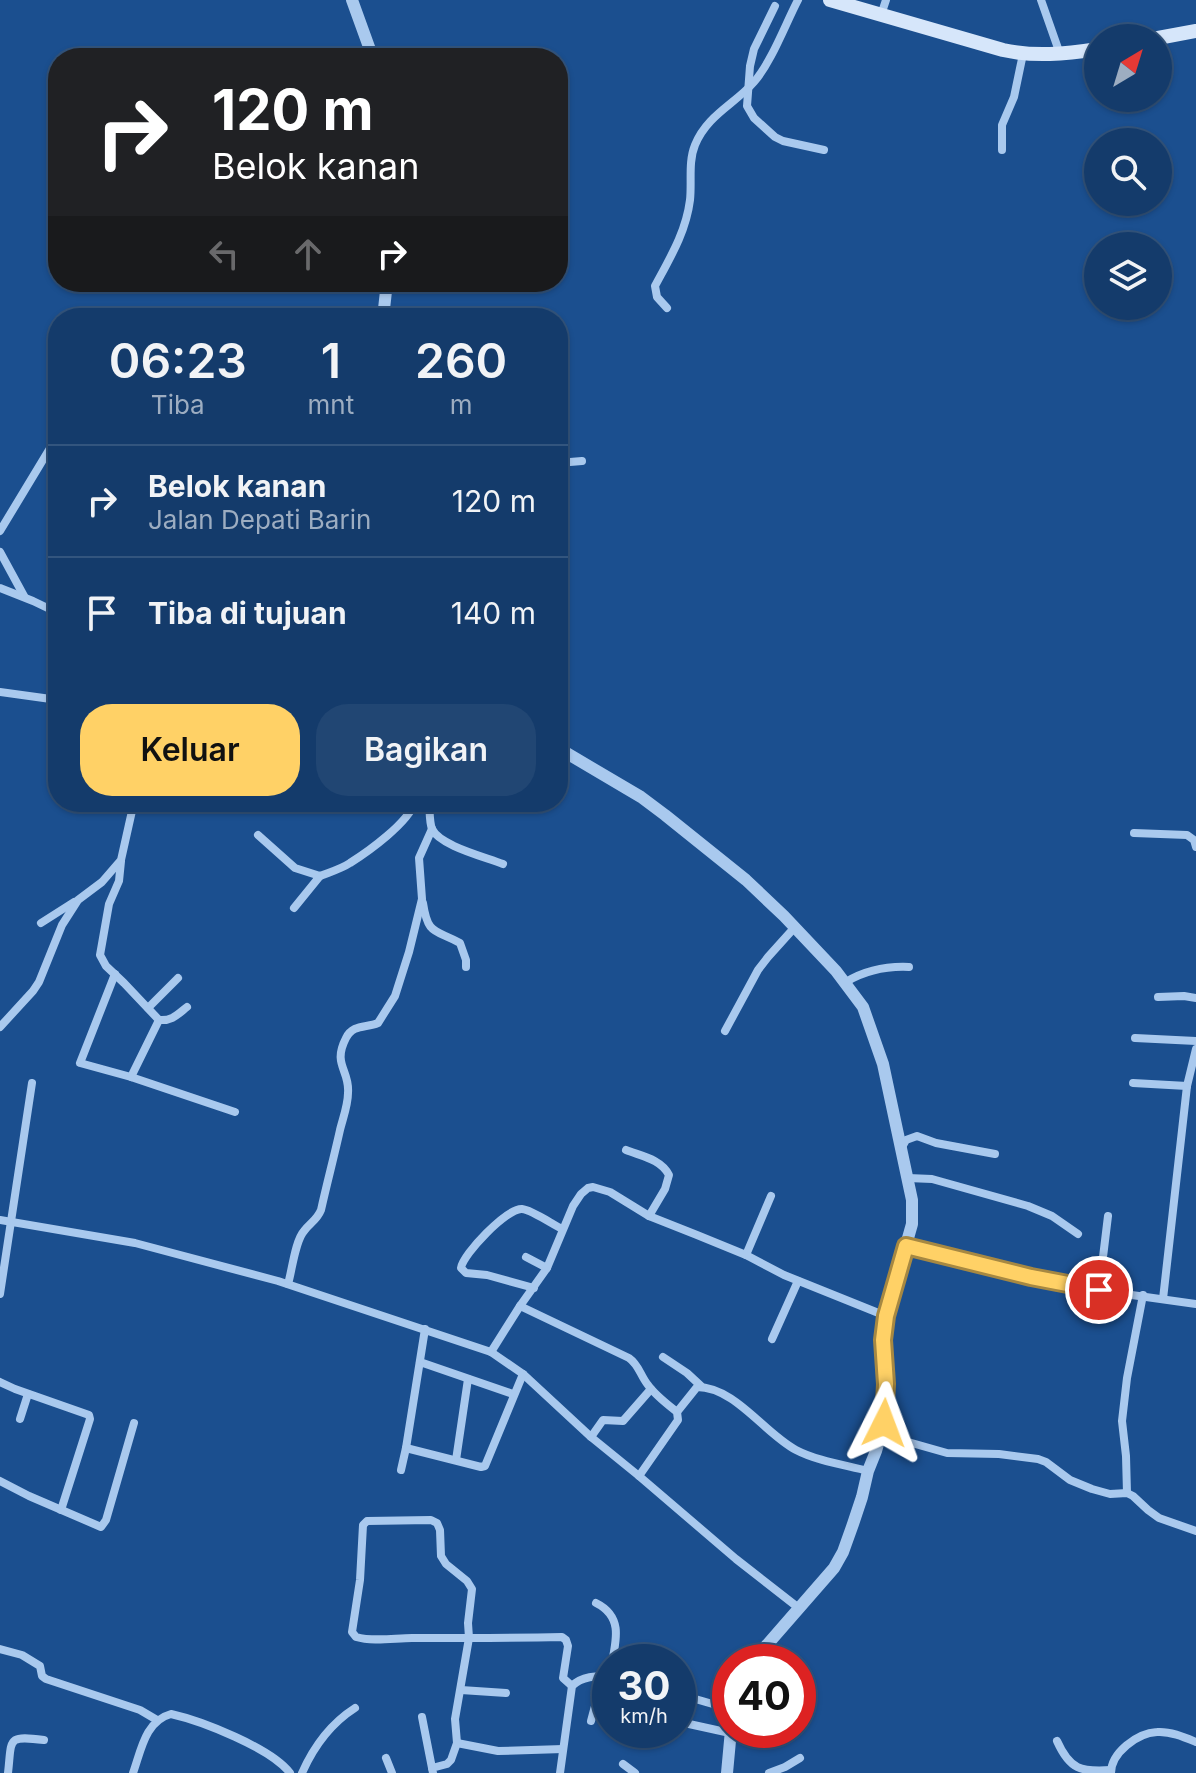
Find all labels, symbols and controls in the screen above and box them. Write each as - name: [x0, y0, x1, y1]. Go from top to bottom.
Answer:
- north arrow: [1084, 24, 1172, 112]
- map controls: [1084, 24, 1172, 320]
- text: 120 m: [212, 76, 374, 144]
- icon: right: [80, 80, 184, 184]
- button: search: [1084, 128, 1172, 216]
- text: Belok kanan: [212, 144, 419, 188]
- icon: left: [202, 232, 246, 276]
- icon: ahead: [286, 232, 330, 276]
- icon: right: [370, 232, 414, 276]
- button: layers: [1084, 232, 1172, 320]
- text: 06:23: [109, 331, 247, 390]
- text: 1: [321, 331, 341, 390]
- text: 260: [415, 331, 507, 390]
- text: Tiba: [151, 389, 205, 420]
- text: mnt: [308, 389, 354, 420]
- text: m: [450, 389, 473, 420]
- text: Belok kanan: [148, 468, 326, 504]
- icon: right: [80, 479, 124, 523]
- text: 120 m: [452, 483, 536, 519]
- text: Jalan Depati Barin: [148, 504, 371, 535]
- icon: arrive: [80, 591, 124, 635]
- text: Tiba di tujuan: [148, 595, 347, 631]
- text: 140 m: [451, 595, 536, 631]
- button: Keluar: [80, 704, 300, 796]
- button: Bagikan: [316, 704, 536, 796]
- pin: [1065, 1256, 1133, 1324]
- icon: arrive: [1077, 1268, 1121, 1312]
- position arrow: [842, 1381, 926, 1465]
- speed limit sign: 40: [712, 1644, 816, 1748]
- text: 30: [618, 1661, 670, 1710]
- text: km/h: [620, 1704, 668, 1728]

